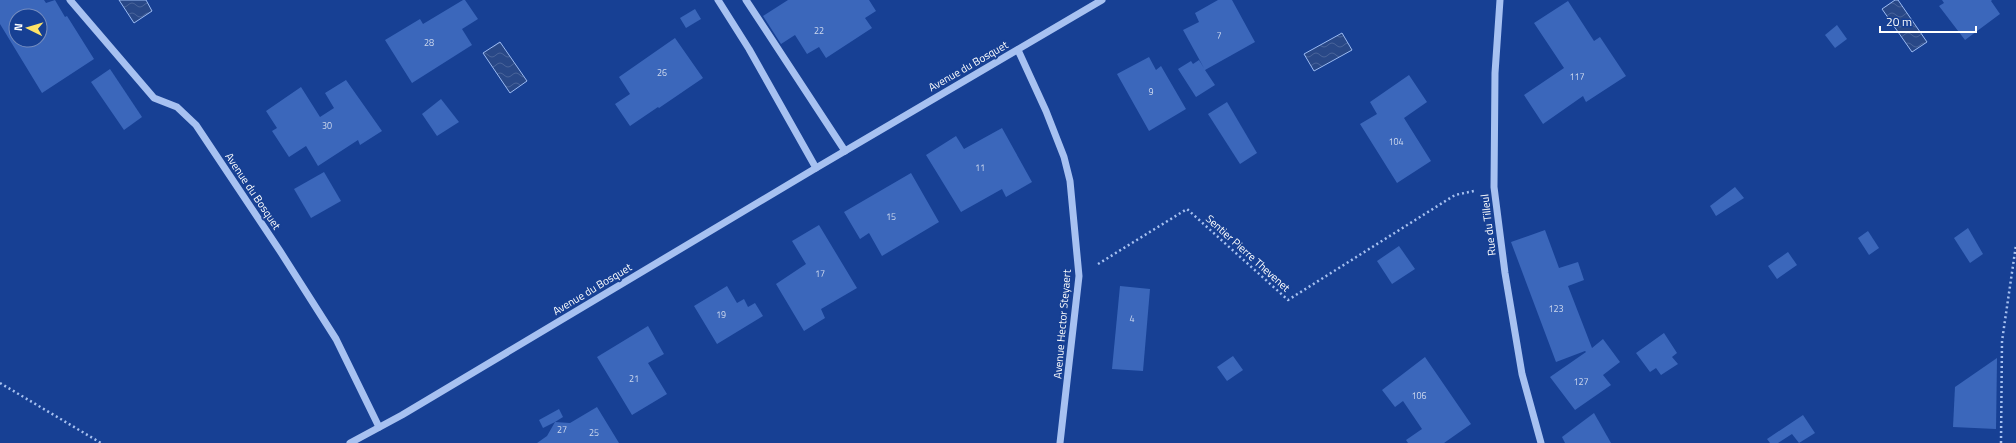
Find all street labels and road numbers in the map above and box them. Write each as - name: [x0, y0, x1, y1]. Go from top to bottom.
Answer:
- street label: Avenue du Bosquet: [925, 37, 1011, 95]
- street label: Avenue du Bosquet: [221, 149, 285, 233]
- street label: Rue du Tilleul: [1476, 193, 1500, 257]
- street label: Sentier Pierre Thevenet: [1202, 211, 1294, 295]
- street label: Avenue du Bosquet: [549, 259, 635, 319]
- street label: Avenue Hector Steyaert: [1049, 269, 1075, 379]

